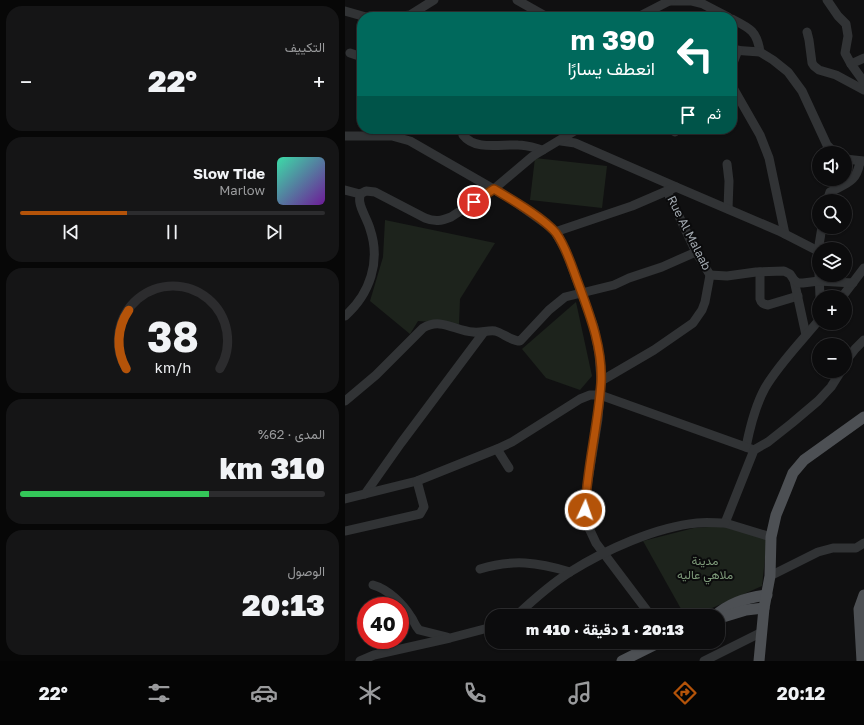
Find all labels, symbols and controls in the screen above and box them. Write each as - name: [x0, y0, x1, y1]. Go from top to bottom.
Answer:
- text: 390 m: [570, 23, 655, 56]
- icon: left: [669, 28, 721, 80]
- text: التكييف: [285, 39, 325, 55]
- text: انعطف يسارًا: [567, 57, 655, 79]
- text: 22°: [148, 63, 197, 99]
- text: −: [20, 68, 32, 95]
- text: +: [313, 68, 325, 95]
- icon: arrive: [677, 104, 699, 126]
- text: ثم: [707, 104, 721, 122]
- map controls: [812, 146, 852, 378]
- button: sound: [812, 146, 852, 186]
- text: Slow Tide: [193, 164, 265, 182]
- text: Marlow: [219, 182, 265, 198]
- pin: [457, 185, 491, 219]
- icon: arrive: [463, 191, 485, 213]
- street label: Rue Al Malaab: [664, 193, 715, 273]
- button: search: [812, 194, 852, 234]
- icon: previous: [60, 221, 82, 243]
- icon: pause: [161, 221, 183, 243]
- icon: next: [263, 221, 285, 243]
- button: layers: [812, 242, 852, 282]
- button: +: [812, 290, 852, 330]
- text: 38: [147, 310, 199, 360]
- button: −: [812, 338, 852, 378]
- text: km/h: [154, 358, 191, 375]
- text: المدى · 62%: [258, 426, 325, 442]
- text: 310 km: [220, 450, 325, 486]
- position arrow: [564, 489, 606, 531]
- park label: مدينة ملاهي عاليه: [677, 553, 733, 585]
- text: الوصول: [287, 563, 325, 579]
- text: 20:13: [242, 587, 325, 623]
- speed limit sign: 40: [357, 597, 409, 649]
- text: 20:13 · 1 دقيقة · 410 m: [526, 620, 684, 638]
- icon: filters: [145, 679, 173, 707]
- icon: car: [250, 679, 278, 707]
- icon: climate: [356, 679, 384, 707]
- icon: phone: [461, 679, 489, 707]
- icon: music: [566, 679, 594, 707]
- icon: directions: [671, 679, 699, 707]
- text: 22°: [39, 682, 68, 704]
- text: 20:12: [777, 682, 825, 704]

